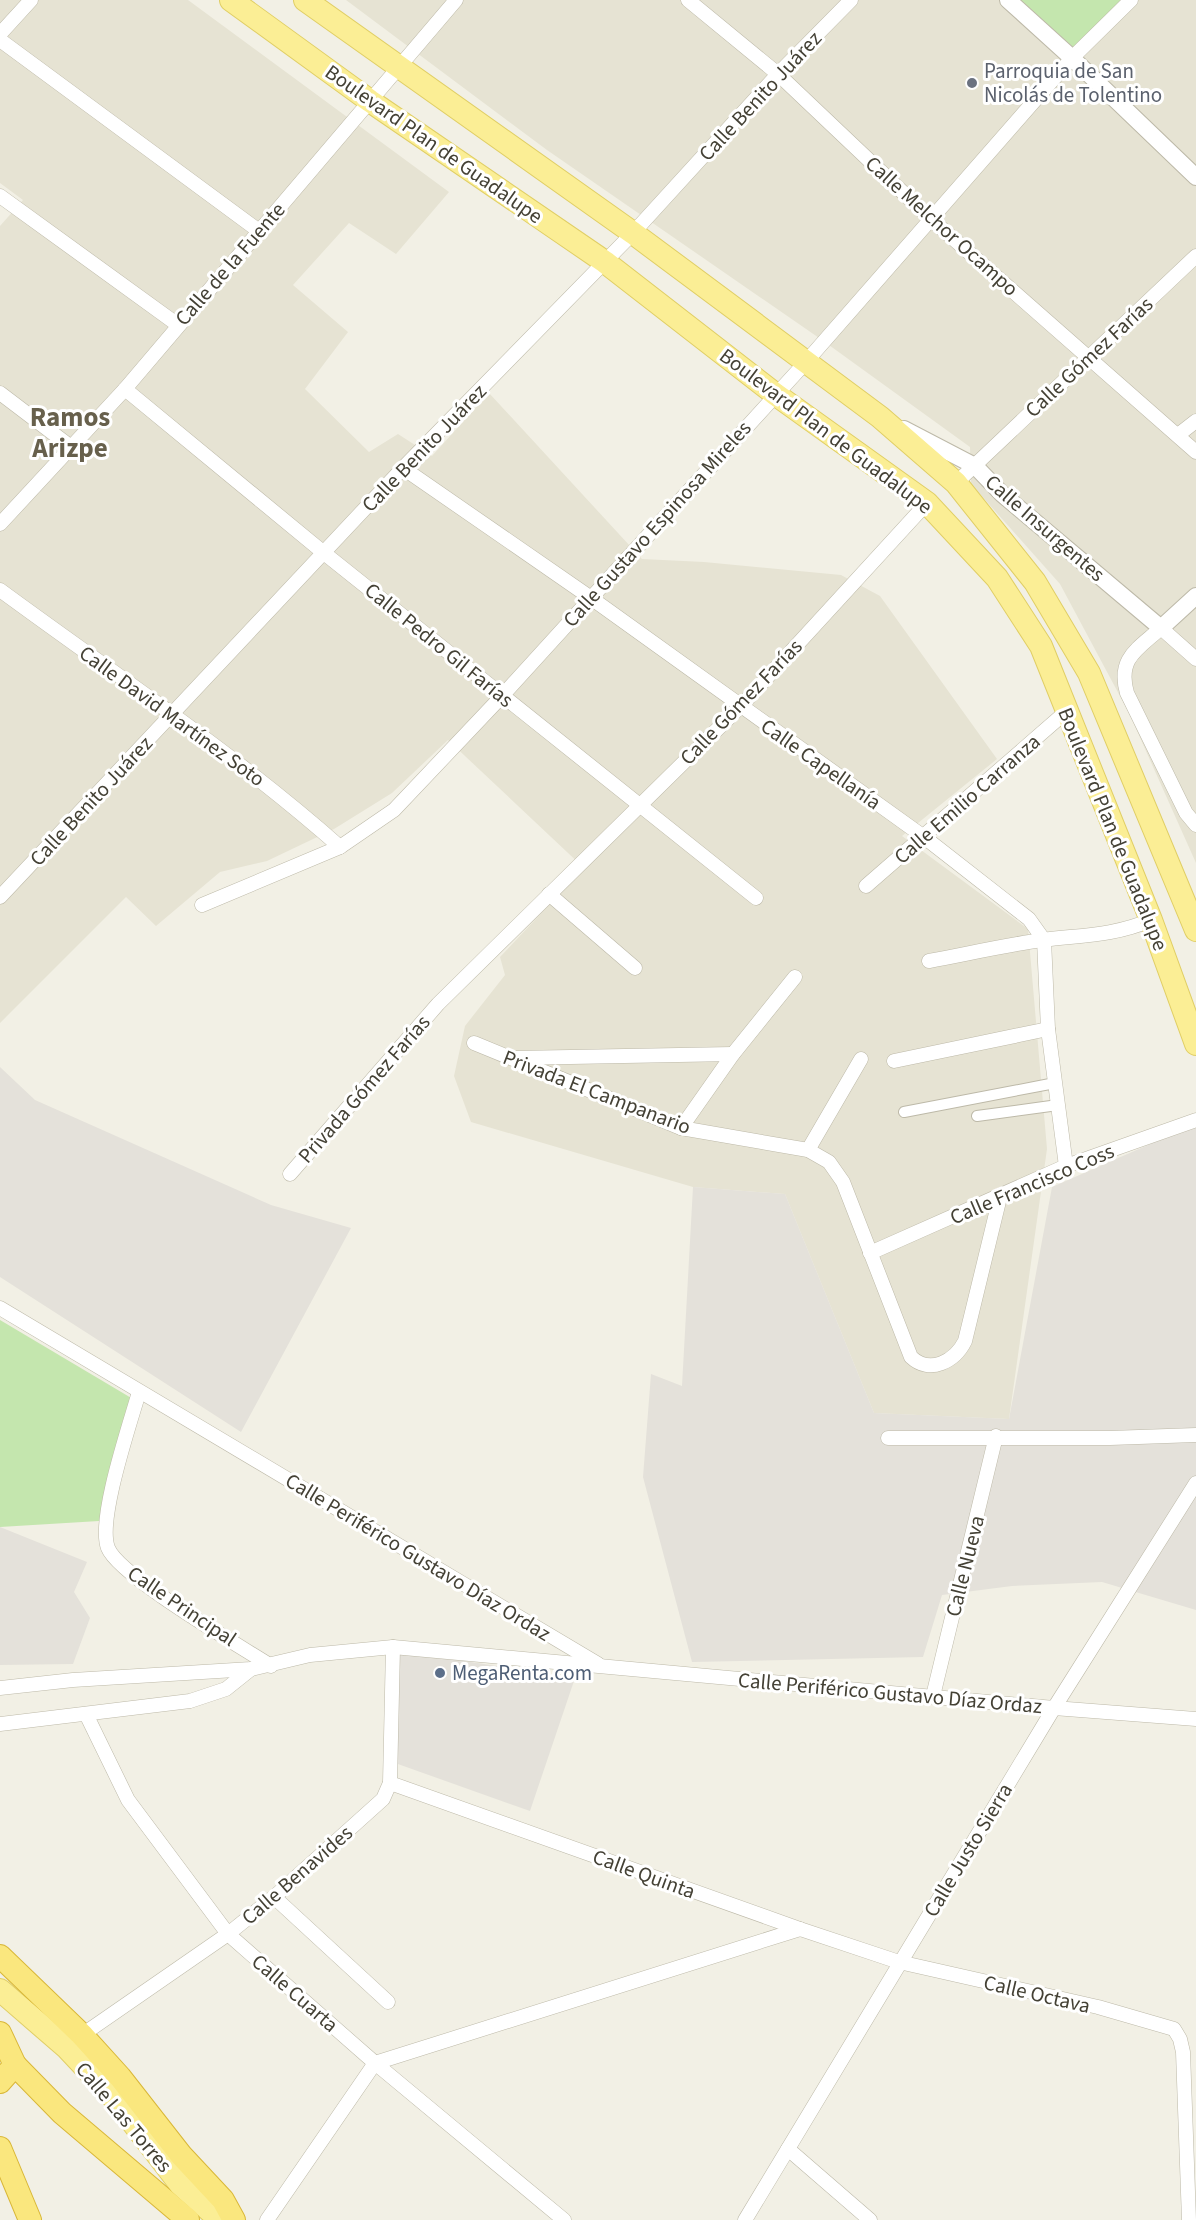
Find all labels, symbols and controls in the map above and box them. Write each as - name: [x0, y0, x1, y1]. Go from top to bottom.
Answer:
- street label: Calle Benito Juárez: [692, 24, 828, 168]
- place label: Parroquia de San Nicolás de Tolentino: [984, 56, 1162, 110]
- street label: Boulevard Plan de Guadalupe: [319, 57, 549, 231]
- marker: Parroquia de San Nicolás de Tolentino: [965, 76, 979, 90]
- street label: Calle Melchor Ocampo: [859, 149, 1025, 303]
- street label: Calle de la Fuente: [168, 196, 292, 332]
- street label: Calle Gómez Farías: [1018, 290, 1160, 424]
- street label: Boulevard Plan de Guadalupe: [713, 341, 939, 521]
- street label: Calle Benito Juárez: [355, 377, 493, 519]
- district label: Ramos Arizpe: [30, 398, 110, 468]
- street label: Calle Gustavo Espinosa Mireles: [556, 414, 758, 634]
- street label: Calle Insurgentes: [978, 467, 1112, 589]
- street label: Calle Pedro Gil Farías: [358, 576, 520, 715]
- street label: Calle Gómez Farías: [673, 632, 809, 772]
- street label: Calle David Martínez Soto: [73, 638, 271, 794]
- street label: Boulevard Plan de Guadalupe: [1050, 703, 1176, 955]
- street label: Calle Capellanía: [755, 711, 887, 817]
- street label: Calle Emilio Carranza: [887, 727, 1047, 871]
- street label: Calle Benito Juárez: [23, 729, 159, 873]
- street label: Privada Gómez Farías: [291, 1008, 437, 1170]
- street label: Privada El Campanario: [499, 1042, 695, 1142]
- street label: Calle Francisco Coss: [945, 1136, 1119, 1232]
- street label: Calle Periférico Gustavo Díaz Ordaz: [280, 1466, 556, 1648]
- street label: Calle Nueva: [938, 1512, 992, 1620]
- street label: Calle Principal: [121, 1558, 243, 1654]
- place label: MegaRenta.com: [452, 1658, 592, 1688]
- street label: Calle Periférico Gustavo Díaz Ordaz: [737, 1665, 1043, 1721]
- marker: MegaRenta.com: [433, 1666, 447, 1680]
- street label: Calle Justo Sierra: [916, 1777, 1020, 1923]
- street label: Calle Benavides: [235, 1818, 359, 1932]
- street label: Calle Quinta: [589, 1842, 699, 1906]
- street label: Calle Cuarta: [245, 1947, 345, 2039]
- street label: Calle Octava: [981, 1967, 1093, 2021]
- street label: Calle Las Torres: [69, 2055, 179, 2179]

